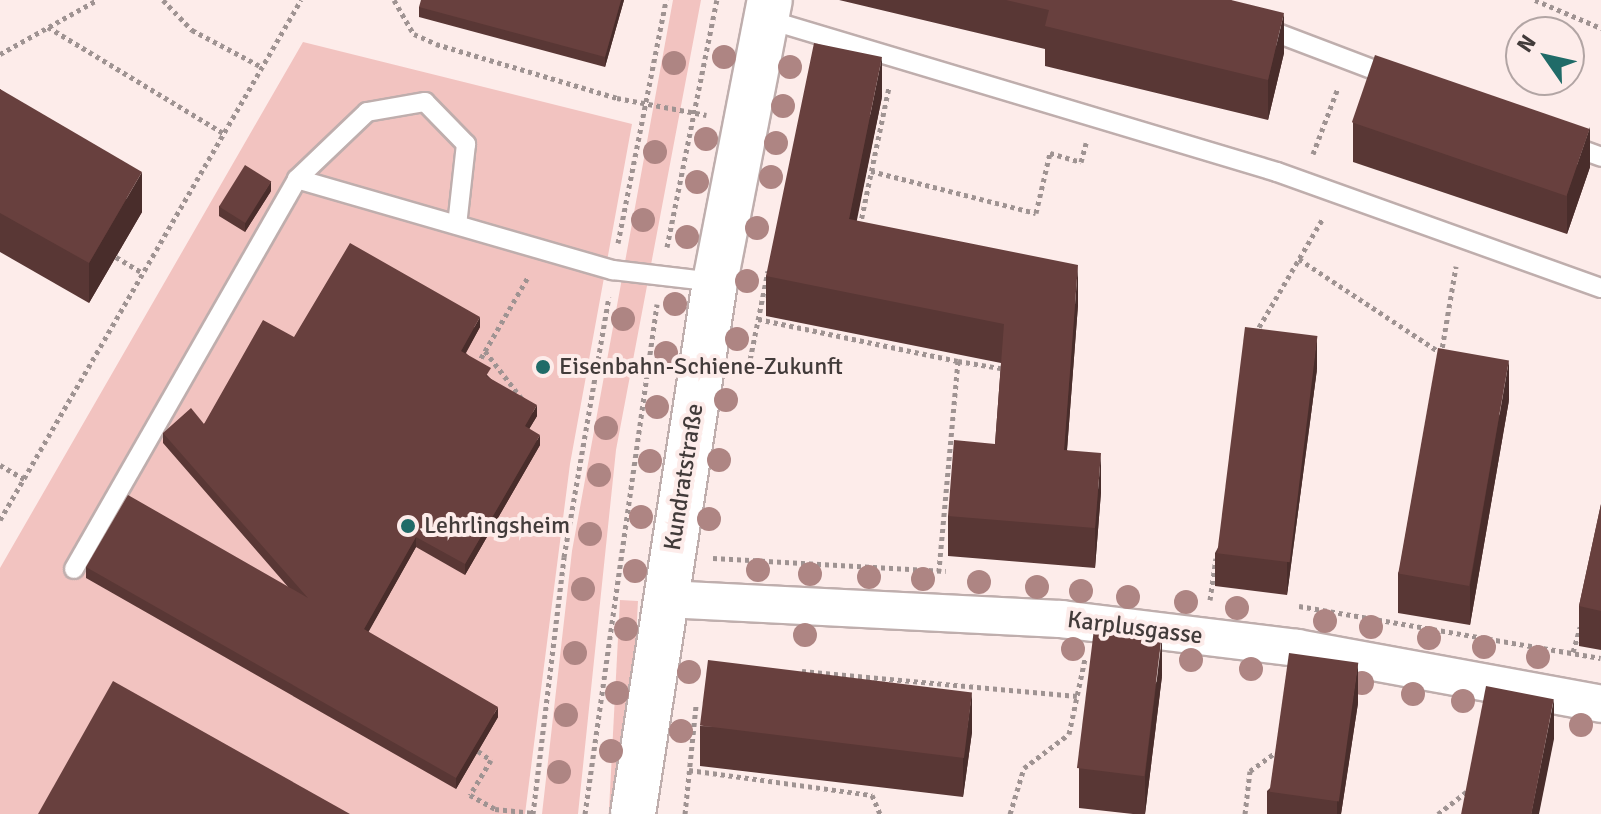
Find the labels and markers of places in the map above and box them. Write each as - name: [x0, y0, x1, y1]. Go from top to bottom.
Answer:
- place label: Eisenbahn-Schiene-Zukunft: [559, 353, 843, 381]
- marker: Eisenbahn-Schiene-Zukunft: [534, 358, 552, 376]
- place label: Lehrlingsheim: [424, 512, 570, 540]
- marker: Lehrlingsheim: [399, 517, 417, 535]

